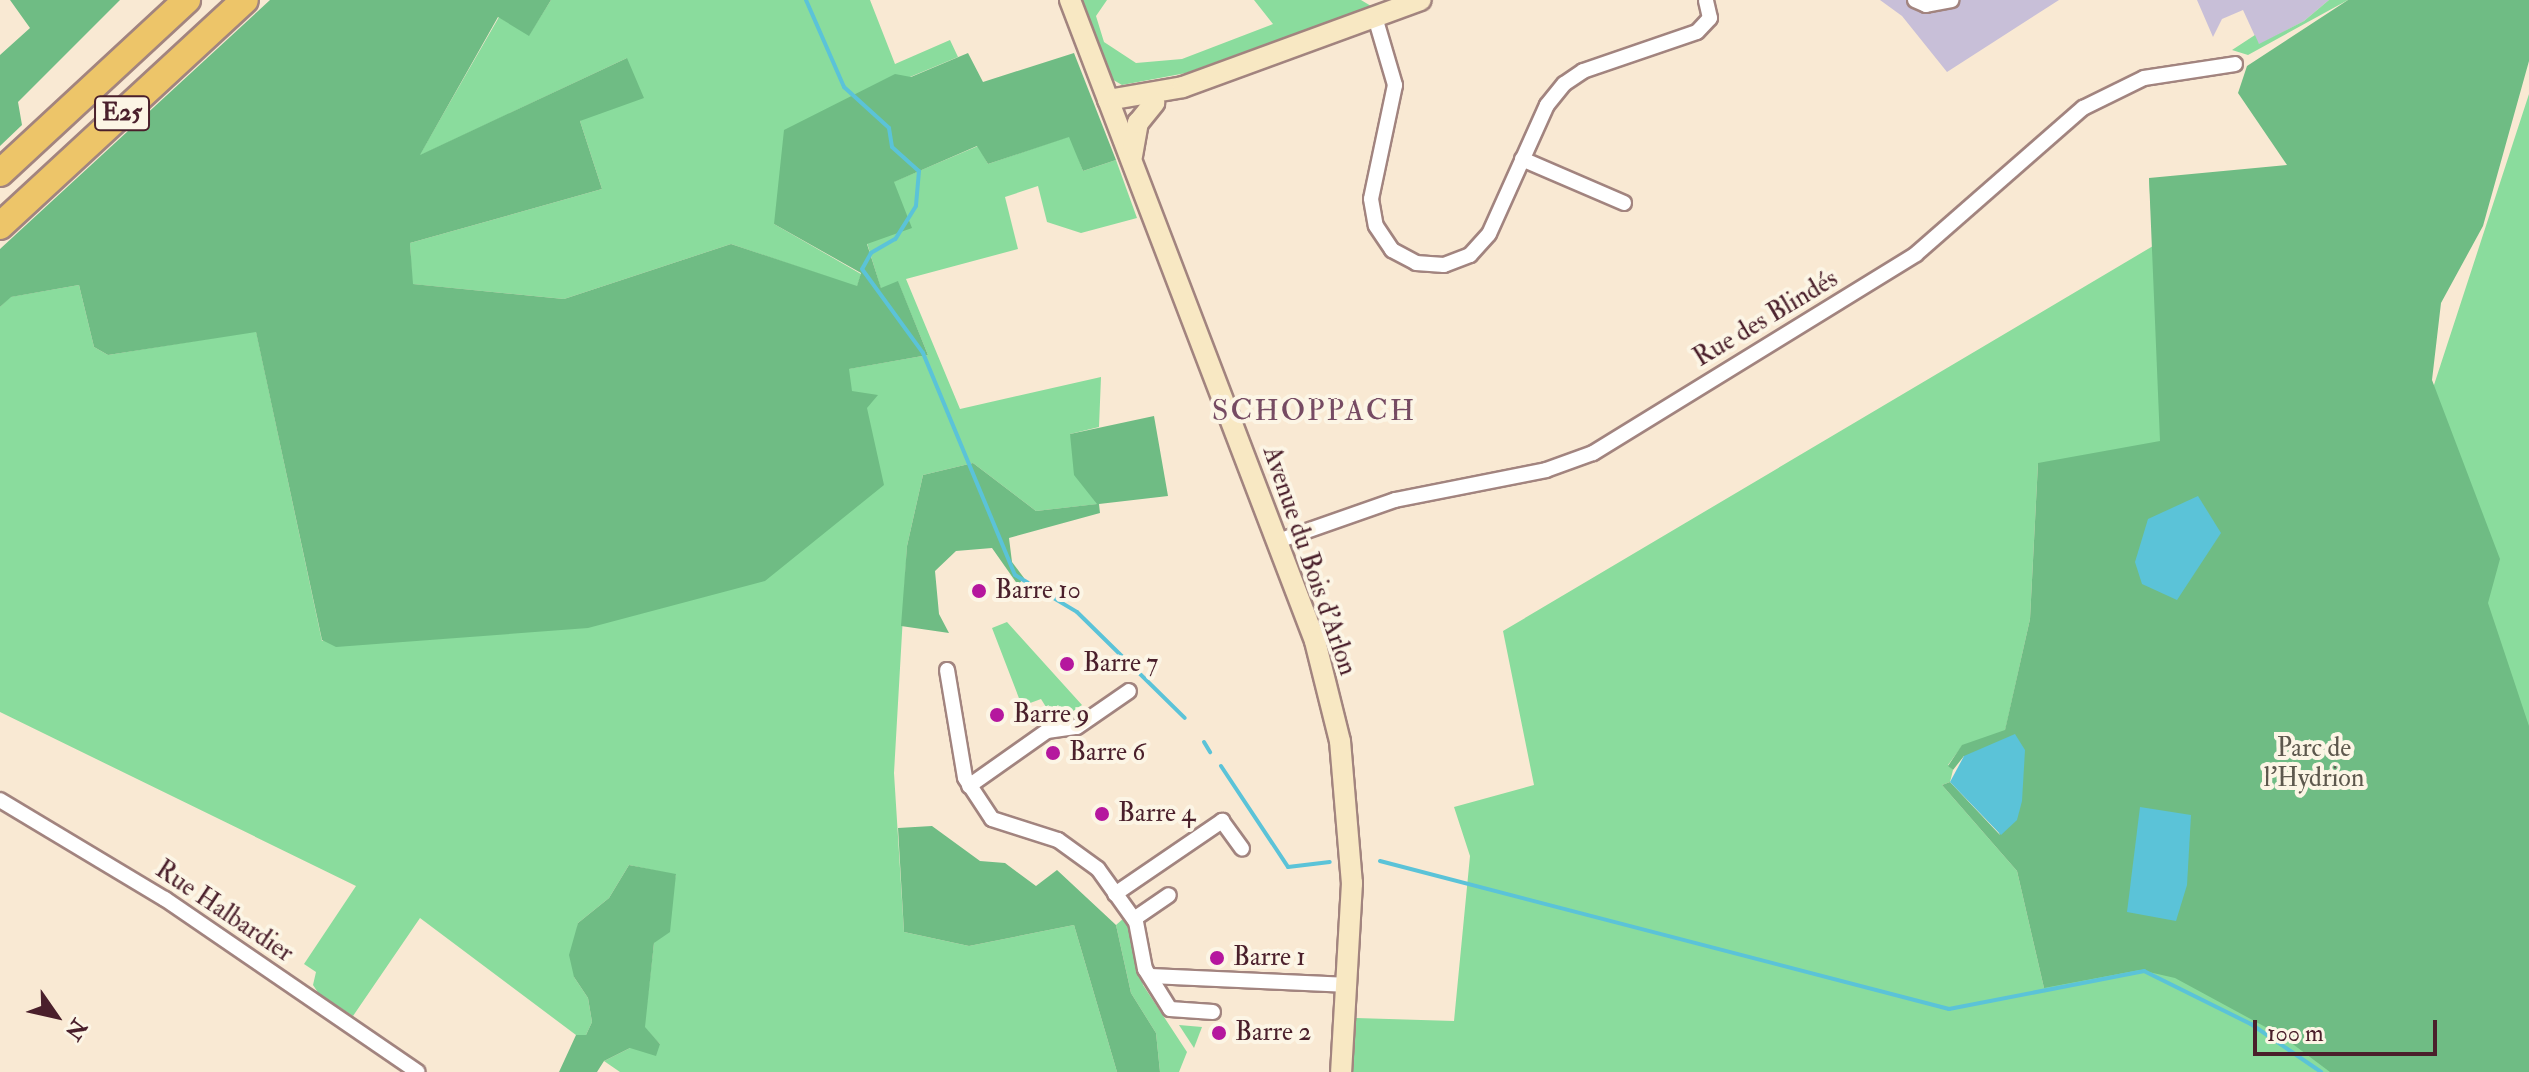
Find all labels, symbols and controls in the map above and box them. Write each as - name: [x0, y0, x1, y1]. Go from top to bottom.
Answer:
- road number: E25: [94, 93, 150, 133]
- street label: Rue des Blindés: [1688, 264, 1844, 374]
- district label: SCHOPPACH: [1212, 393, 1416, 429]
- street label: Avenue du Bois d'Arlon: [1255, 442, 1363, 680]
- place label: Barre 10: [995, 575, 1081, 607]
- marker: Barre 10: [970, 582, 988, 600]
- place label: Barre 7: [1083, 648, 1158, 680]
- marker: Barre 7: [1058, 655, 1076, 673]
- place label: Barre 9: [1013, 699, 1090, 731]
- marker: Barre 9: [988, 706, 1006, 724]
- park label: Parc de l'Hydrion: [2264, 733, 2364, 794]
- place label: Barre 6: [1069, 737, 1145, 769]
- marker: Barre 6: [1044, 744, 1062, 762]
- place label: Barre 4: [1118, 798, 1195, 830]
- marker: Barre 4: [1093, 805, 1111, 823]
- street label: Rue Halbardier: [149, 854, 299, 970]
- place label: Barre 1: [1233, 942, 1306, 974]
- marker: Barre 1: [1208, 949, 1226, 967]
- north arrow: [16, 976, 96, 1056]
- scale bar: [2257, 1004, 2441, 1054]
- text: N: [59, 1013, 93, 1045]
- place label: Barre 2: [1235, 1017, 1312, 1049]
- text: 100 m: [2267, 1018, 2324, 1049]
- marker: Barre 2: [1210, 1024, 1228, 1042]

